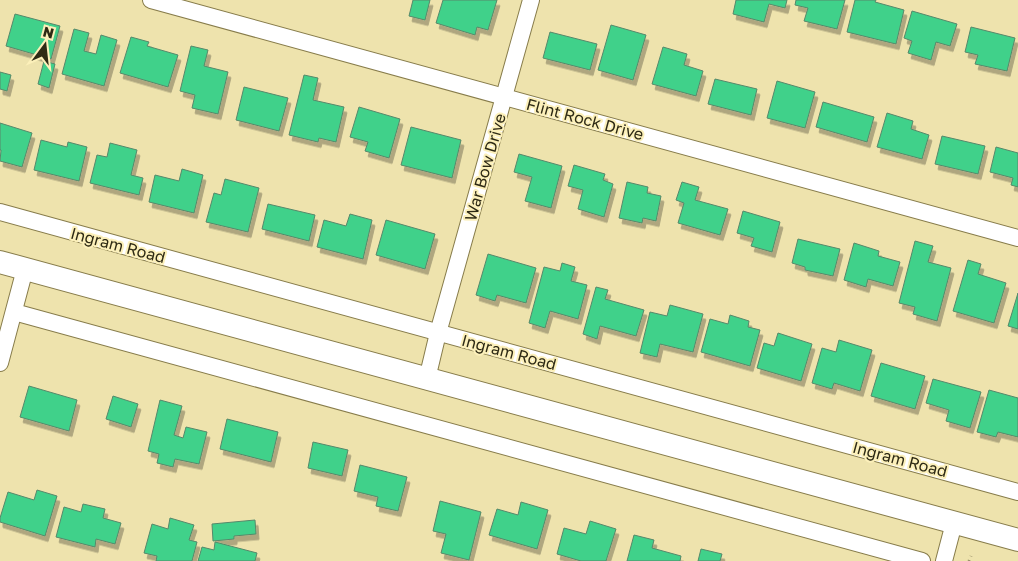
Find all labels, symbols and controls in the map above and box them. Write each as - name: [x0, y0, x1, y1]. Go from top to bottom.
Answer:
- north arrow: [20, 20, 70, 70]
- text: N: [41, 22, 56, 42]
- street label: Flint Rock Drive: [524, 94, 646, 144]
- street label: War Bow Drive: [460, 111, 510, 223]
- street label: Ingram Road: [68, 223, 168, 267]
- street label: Ingram Road: [459, 330, 559, 374]
- street label: Ingram Road: [850, 437, 950, 481]

